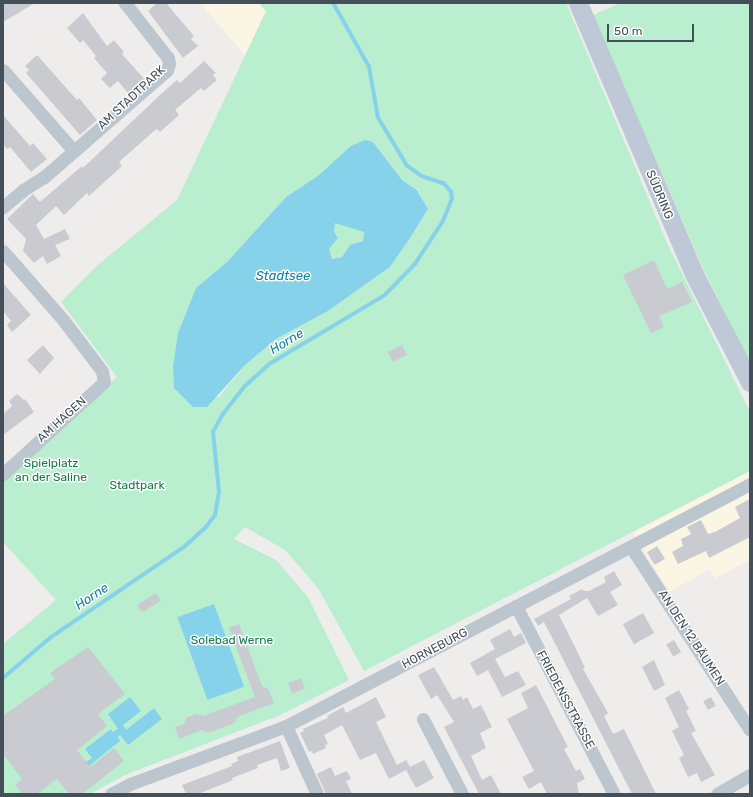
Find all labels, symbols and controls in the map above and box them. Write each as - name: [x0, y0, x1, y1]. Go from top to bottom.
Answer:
- scale bar: [609, 16, 696, 42]
- text: 50 m: [614, 24, 642, 38]
- street label: AM STADTPARK: [95, 63, 169, 133]
- street label: SÜDRING: [642, 168, 676, 222]
- water label: Stadtsee: [256, 268, 310, 284]
- water label: Horne: [267, 326, 307, 358]
- street label: AM HAGEN: [35, 394, 89, 446]
- park label: Spielplatz an der Saline: [15, 457, 87, 485]
- park label: Stadtpark: [109, 479, 165, 493]
- water label: Horne: [72, 580, 112, 614]
- street label: AN DEN 12 BÄUMEN: [655, 588, 727, 688]
- street label: HORNEBURG: [400, 626, 470, 672]
- park label: Solebad Werne: [191, 634, 273, 648]
- street label: FRIEDENSSTRASSE: [533, 648, 597, 752]

